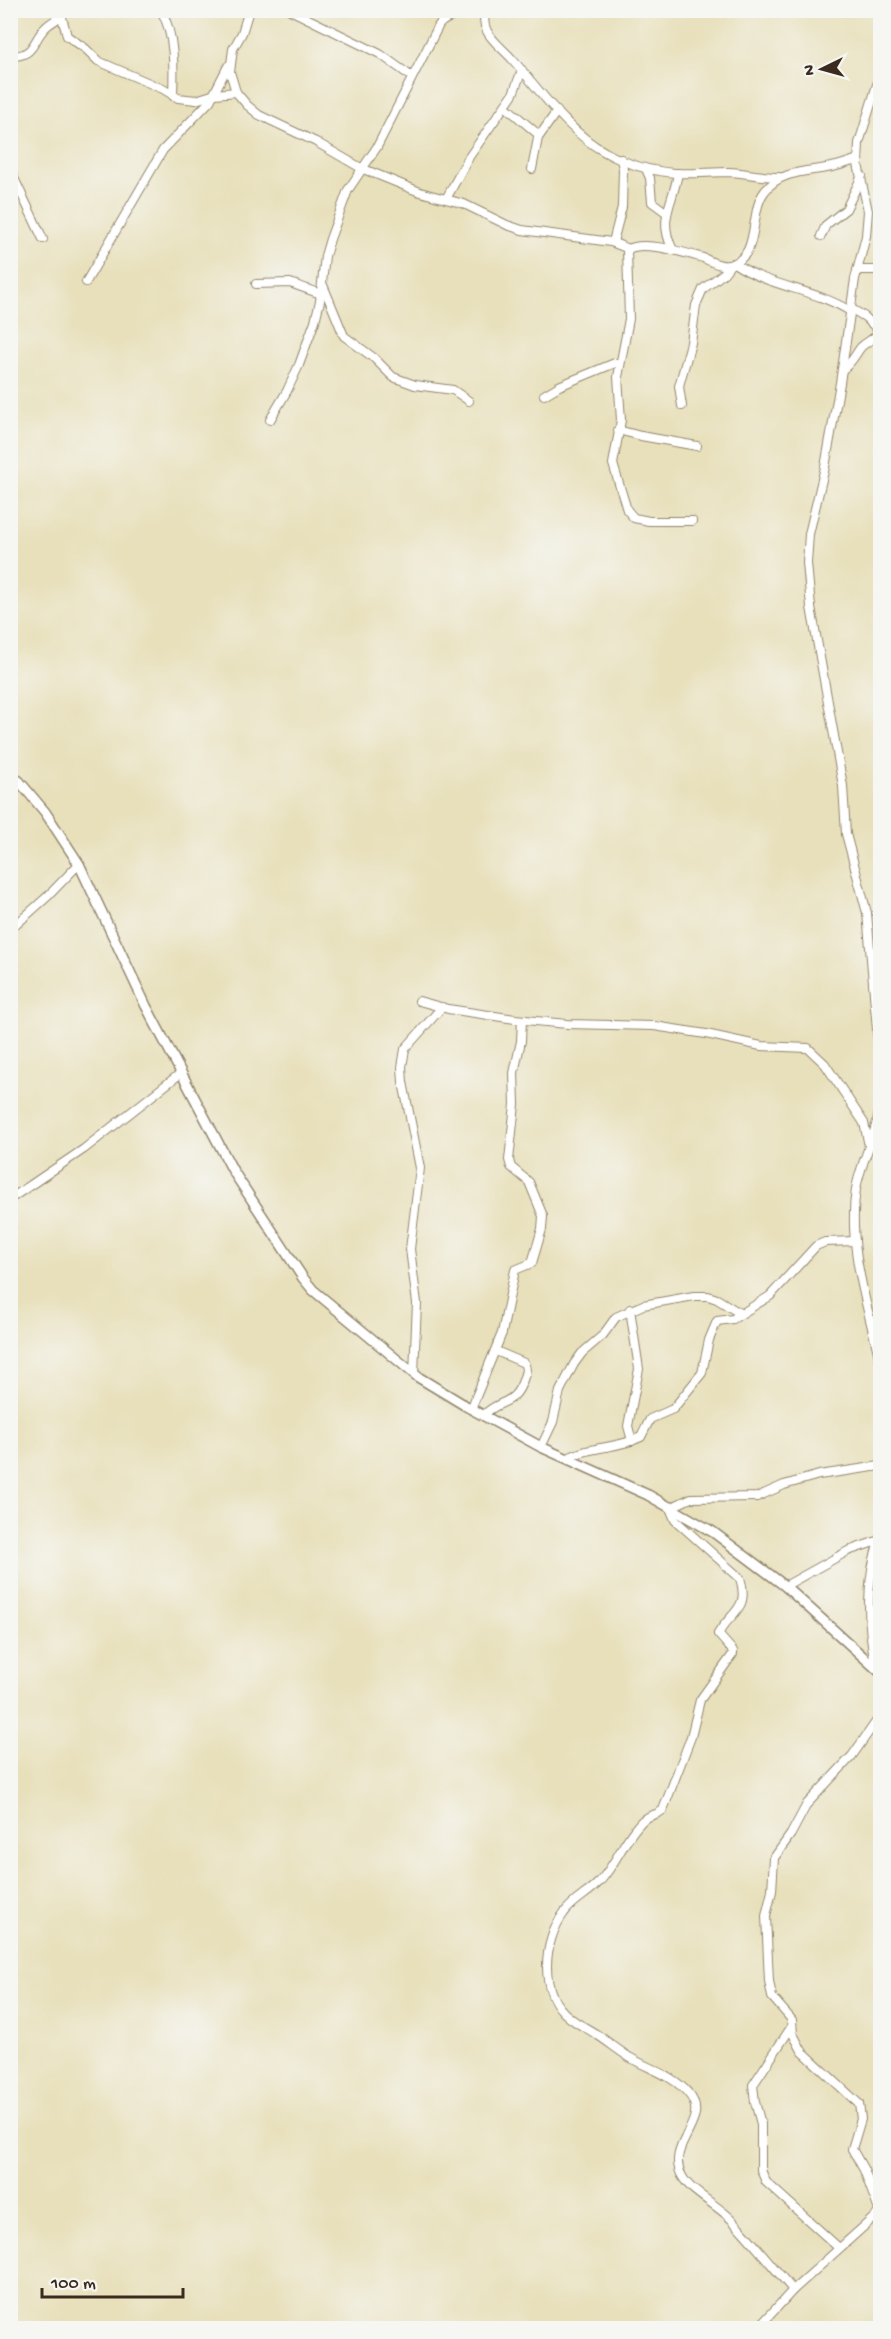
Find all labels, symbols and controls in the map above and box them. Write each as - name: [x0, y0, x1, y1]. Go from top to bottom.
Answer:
- north arrow: [792, 39, 852, 99]
- text: N: [801, 63, 820, 76]
- scale bar: [42, 2261, 183, 2299]
- text: 100 m: [50, 2274, 96, 2295]

